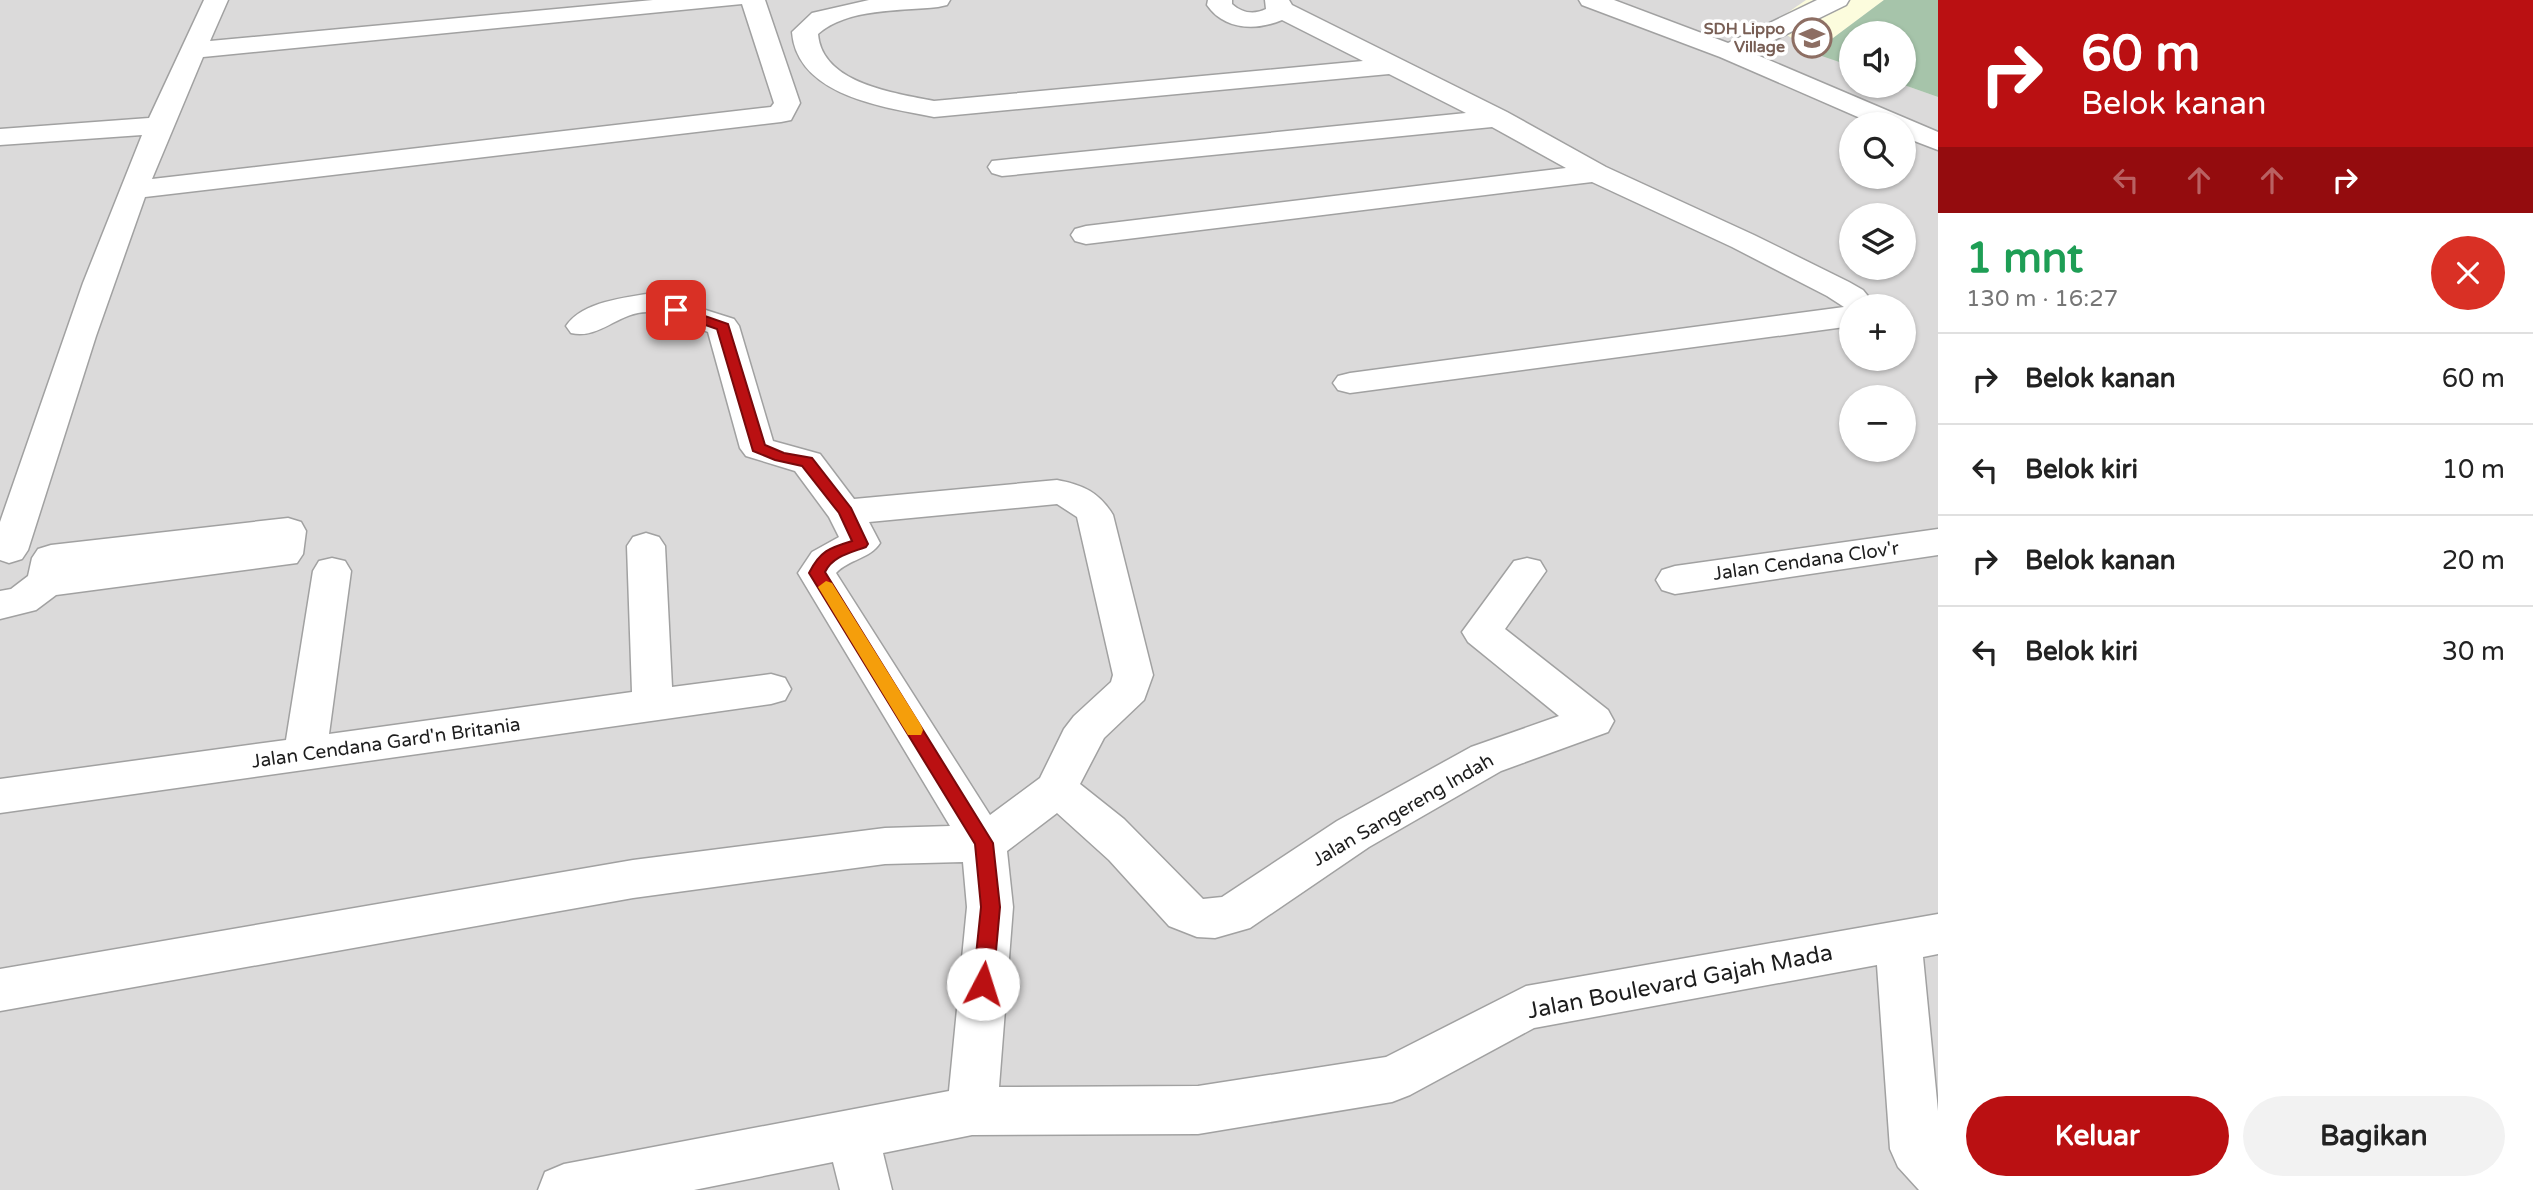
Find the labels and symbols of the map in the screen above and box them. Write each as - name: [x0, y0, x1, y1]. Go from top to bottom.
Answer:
- school or university icon: SDH Lippo Village: [1791, 17, 1833, 59]
- place label: SDH Lippo Village: [1704, 19, 1785, 57]
- pin: [646, 280, 706, 340]
- street label: Jalan Cendana Clov'r: [1712, 537, 1901, 585]
- street label: Jalan Cendana Gard'n Britania: [250, 713, 522, 773]
- street label: Jalan Sangereng Indah: [1309, 749, 1497, 871]
- street label: Jalan Boulevard Gajah Mada: [1525, 939, 1835, 1025]
- position arrow: [946, 947, 1020, 1021]

